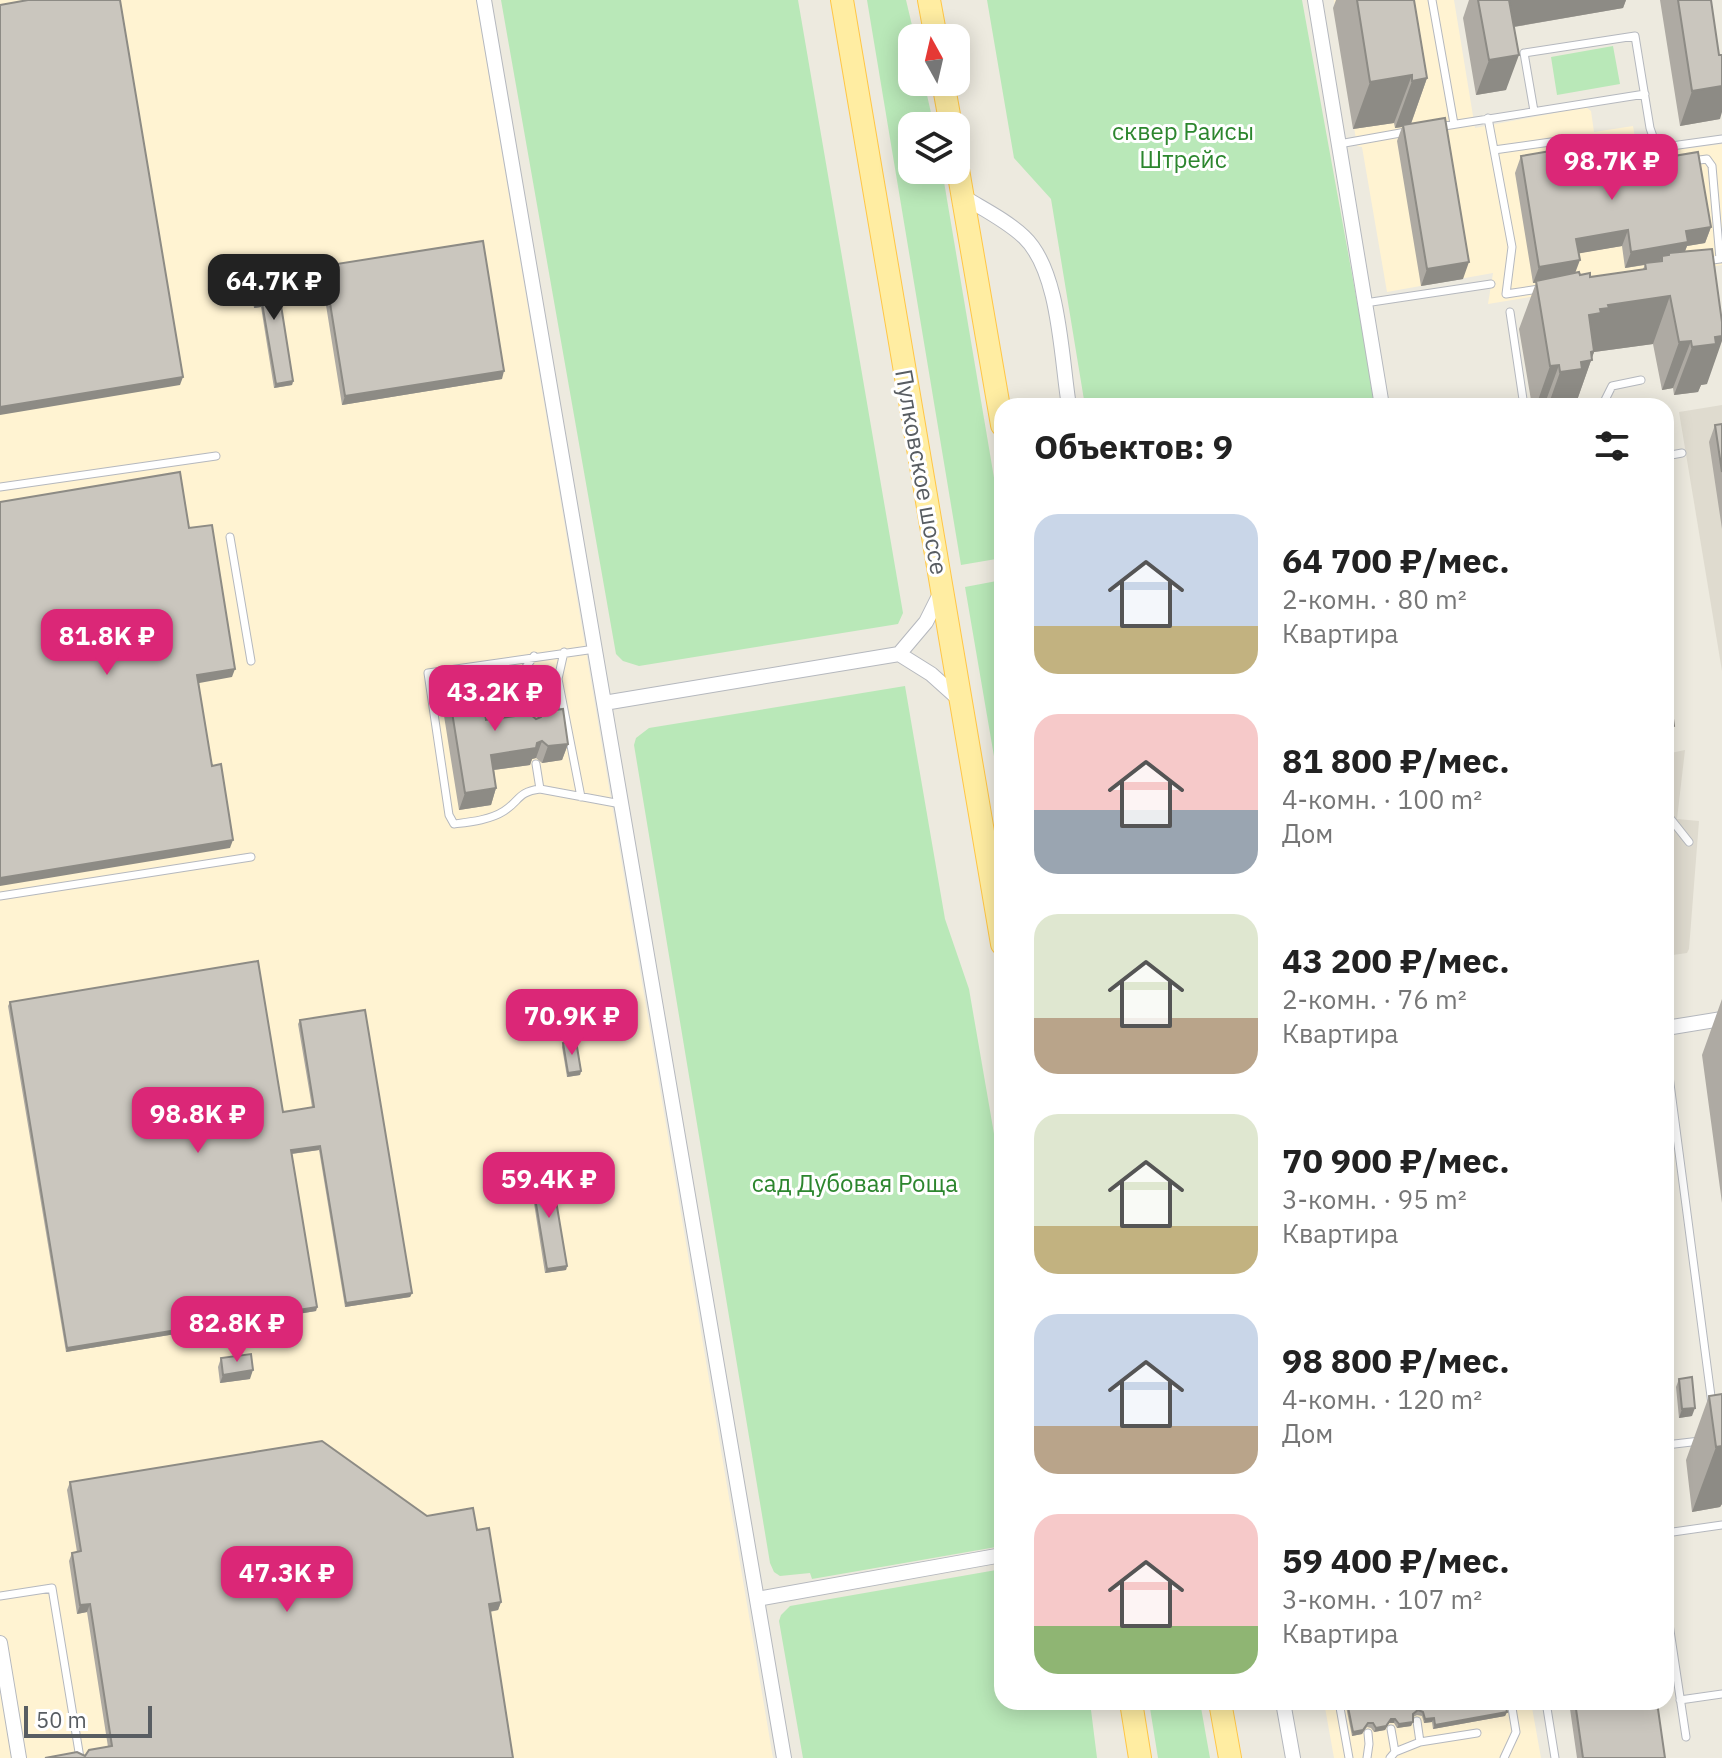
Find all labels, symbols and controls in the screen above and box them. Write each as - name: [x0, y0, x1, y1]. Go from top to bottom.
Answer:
- north arrow: [898, 24, 970, 96]
- map controls: [898, 24, 970, 184]
- button: layers: [898, 112, 970, 184]
- park label: сквер Раисы Штрейс: [1112, 115, 1254, 175]
- pin: 98.7K ₽: [1538, 134, 1686, 202]
- text: 98.7K ₽: [1564, 143, 1660, 177]
- pin: 64.7K ₽: [200, 254, 348, 322]
- text: 64.7K ₽: [226, 263, 322, 297]
- street label: Пулковское шоссе: [888, 367, 956, 577]
- text: Объектов: 9: [1034, 424, 1233, 468]
- icon: filters: [1590, 424, 1634, 468]
- text: 64 700 ₽/мес.: [1282, 538, 1510, 582]
- icon: home: [1098, 546, 1194, 642]
- text: 2-комн. · 80 m²: [1282, 582, 1467, 616]
- pin: 81.8K ₽: [33, 609, 181, 677]
- text: Квартира: [1282, 616, 1399, 650]
- text: 81.8K ₽: [59, 618, 155, 652]
- pin: 43.2K ₽: [421, 665, 569, 733]
- text: 43.2K ₽: [447, 674, 543, 708]
- text: 81 800 ₽/мес.: [1282, 738, 1510, 782]
- icon: home: [1098, 746, 1194, 842]
- text: 4-комн. · 100 m²: [1282, 782, 1482, 816]
- text: Дом: [1282, 816, 1333, 850]
- text: 43 200 ₽/мес.: [1282, 938, 1510, 982]
- icon: home: [1098, 946, 1194, 1042]
- text: 2-комн. · 76 m²: [1282, 982, 1467, 1016]
- pin: 70.9K ₽: [498, 989, 646, 1057]
- text: 70.9K ₽: [524, 998, 620, 1032]
- text: Квартира: [1282, 1016, 1399, 1050]
- pin: 98.8K ₽: [124, 1087, 272, 1155]
- text: 98.8K ₽: [150, 1096, 246, 1130]
- text: 70 900 ₽/мес.: [1282, 1138, 1510, 1182]
- icon: home: [1098, 1146, 1194, 1242]
- pin: 59.4K ₽: [475, 1152, 623, 1220]
- text: 59.4K ₽: [501, 1161, 597, 1195]
- park label: сад Дубовая Роща: [752, 1167, 958, 1199]
- text: 3-комн. · 95 m²: [1282, 1182, 1467, 1216]
- text: Квартира: [1282, 1216, 1399, 1250]
- pin: 82.8K ₽: [163, 1296, 311, 1364]
- text: 82.8K ₽: [189, 1305, 285, 1339]
- text: 98 800 ₽/мес.: [1282, 1338, 1510, 1382]
- icon: home: [1098, 1346, 1194, 1442]
- text: 4-комн. · 120 m²: [1282, 1382, 1482, 1416]
- text: Дом: [1282, 1416, 1333, 1450]
- text: 59 400 ₽/мес.: [1282, 1538, 1510, 1582]
- pin: 47.3K ₽: [213, 1546, 361, 1614]
- icon: home: [1098, 1546, 1194, 1642]
- text: 47.3K ₽: [239, 1555, 335, 1589]
- text: 3-комн. · 107 m²: [1282, 1582, 1482, 1616]
- text: Квартира: [1282, 1616, 1399, 1650]
- scale bar: [24, 1702, 152, 1738]
- text: 50 m: [36, 1705, 87, 1734]

